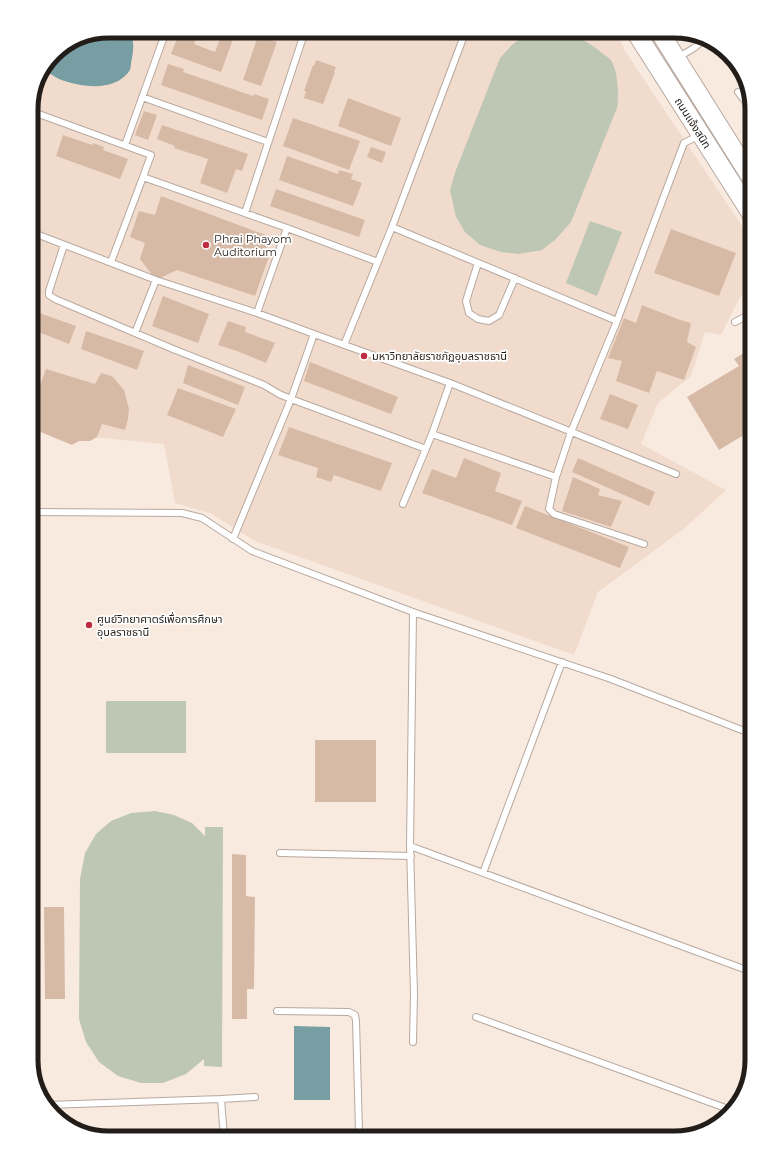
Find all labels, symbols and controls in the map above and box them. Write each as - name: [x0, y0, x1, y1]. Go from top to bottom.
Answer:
- street label: ถนนแจ้งสนิท: [672, 95, 714, 151]
- place label: Phrai Phayom Auditorium: [214, 232, 292, 259]
- marker: Phrai Phayom Auditorium: [201, 240, 211, 250]
- place label: มหาวิทยาลัยราชภัฏอุบลราชธานี: [372, 349, 507, 363]
- marker: มหาวิทยาลัยราชภัฏอุบลราชธานี: [359, 351, 369, 361]
- place label: ศูนย์วิทยาศาตร์เพื่อการศึกษา อุบลราชธานี: [97, 611, 222, 639]
- marker: ศูนย์วิทยาศาตร์เพื่อการศึกษา อุบลราชธานี: [84, 620, 94, 630]

